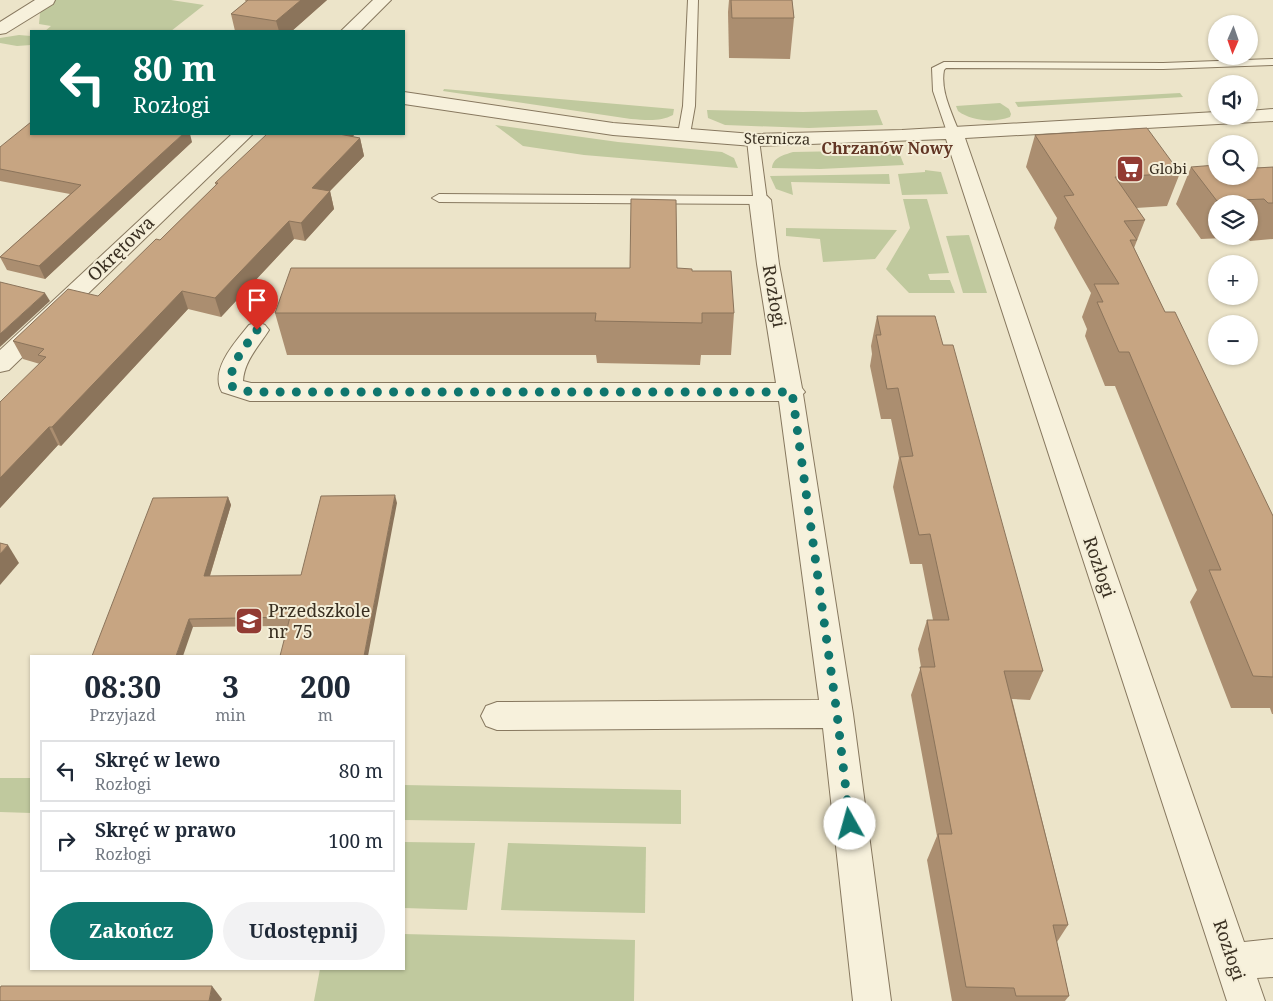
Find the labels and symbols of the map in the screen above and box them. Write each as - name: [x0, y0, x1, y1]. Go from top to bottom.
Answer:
- north arrow: [1208, 15, 1258, 65]
- street label: Sternicza: [744, 127, 810, 149]
- district label: Chrzanów Nowy: [821, 137, 954, 159]
- supermarket icon: Globi: [1115, 154, 1145, 184]
- place label: Globi: [1149, 158, 1187, 178]
- street label: Okrętowa: [82, 210, 159, 286]
- street label: Rozłogi: [758, 263, 792, 329]
- pin: [236, 279, 278, 330]
- street label: Rozłogi: [1078, 533, 1122, 601]
- place label: Przedszkole nr 75: [268, 598, 370, 643]
- school or university icon: Przedszkole nr 75: [234, 606, 264, 636]
- position arrow: [823, 797, 875, 849]
- street label: Rozłogi: [1208, 916, 1252, 984]

